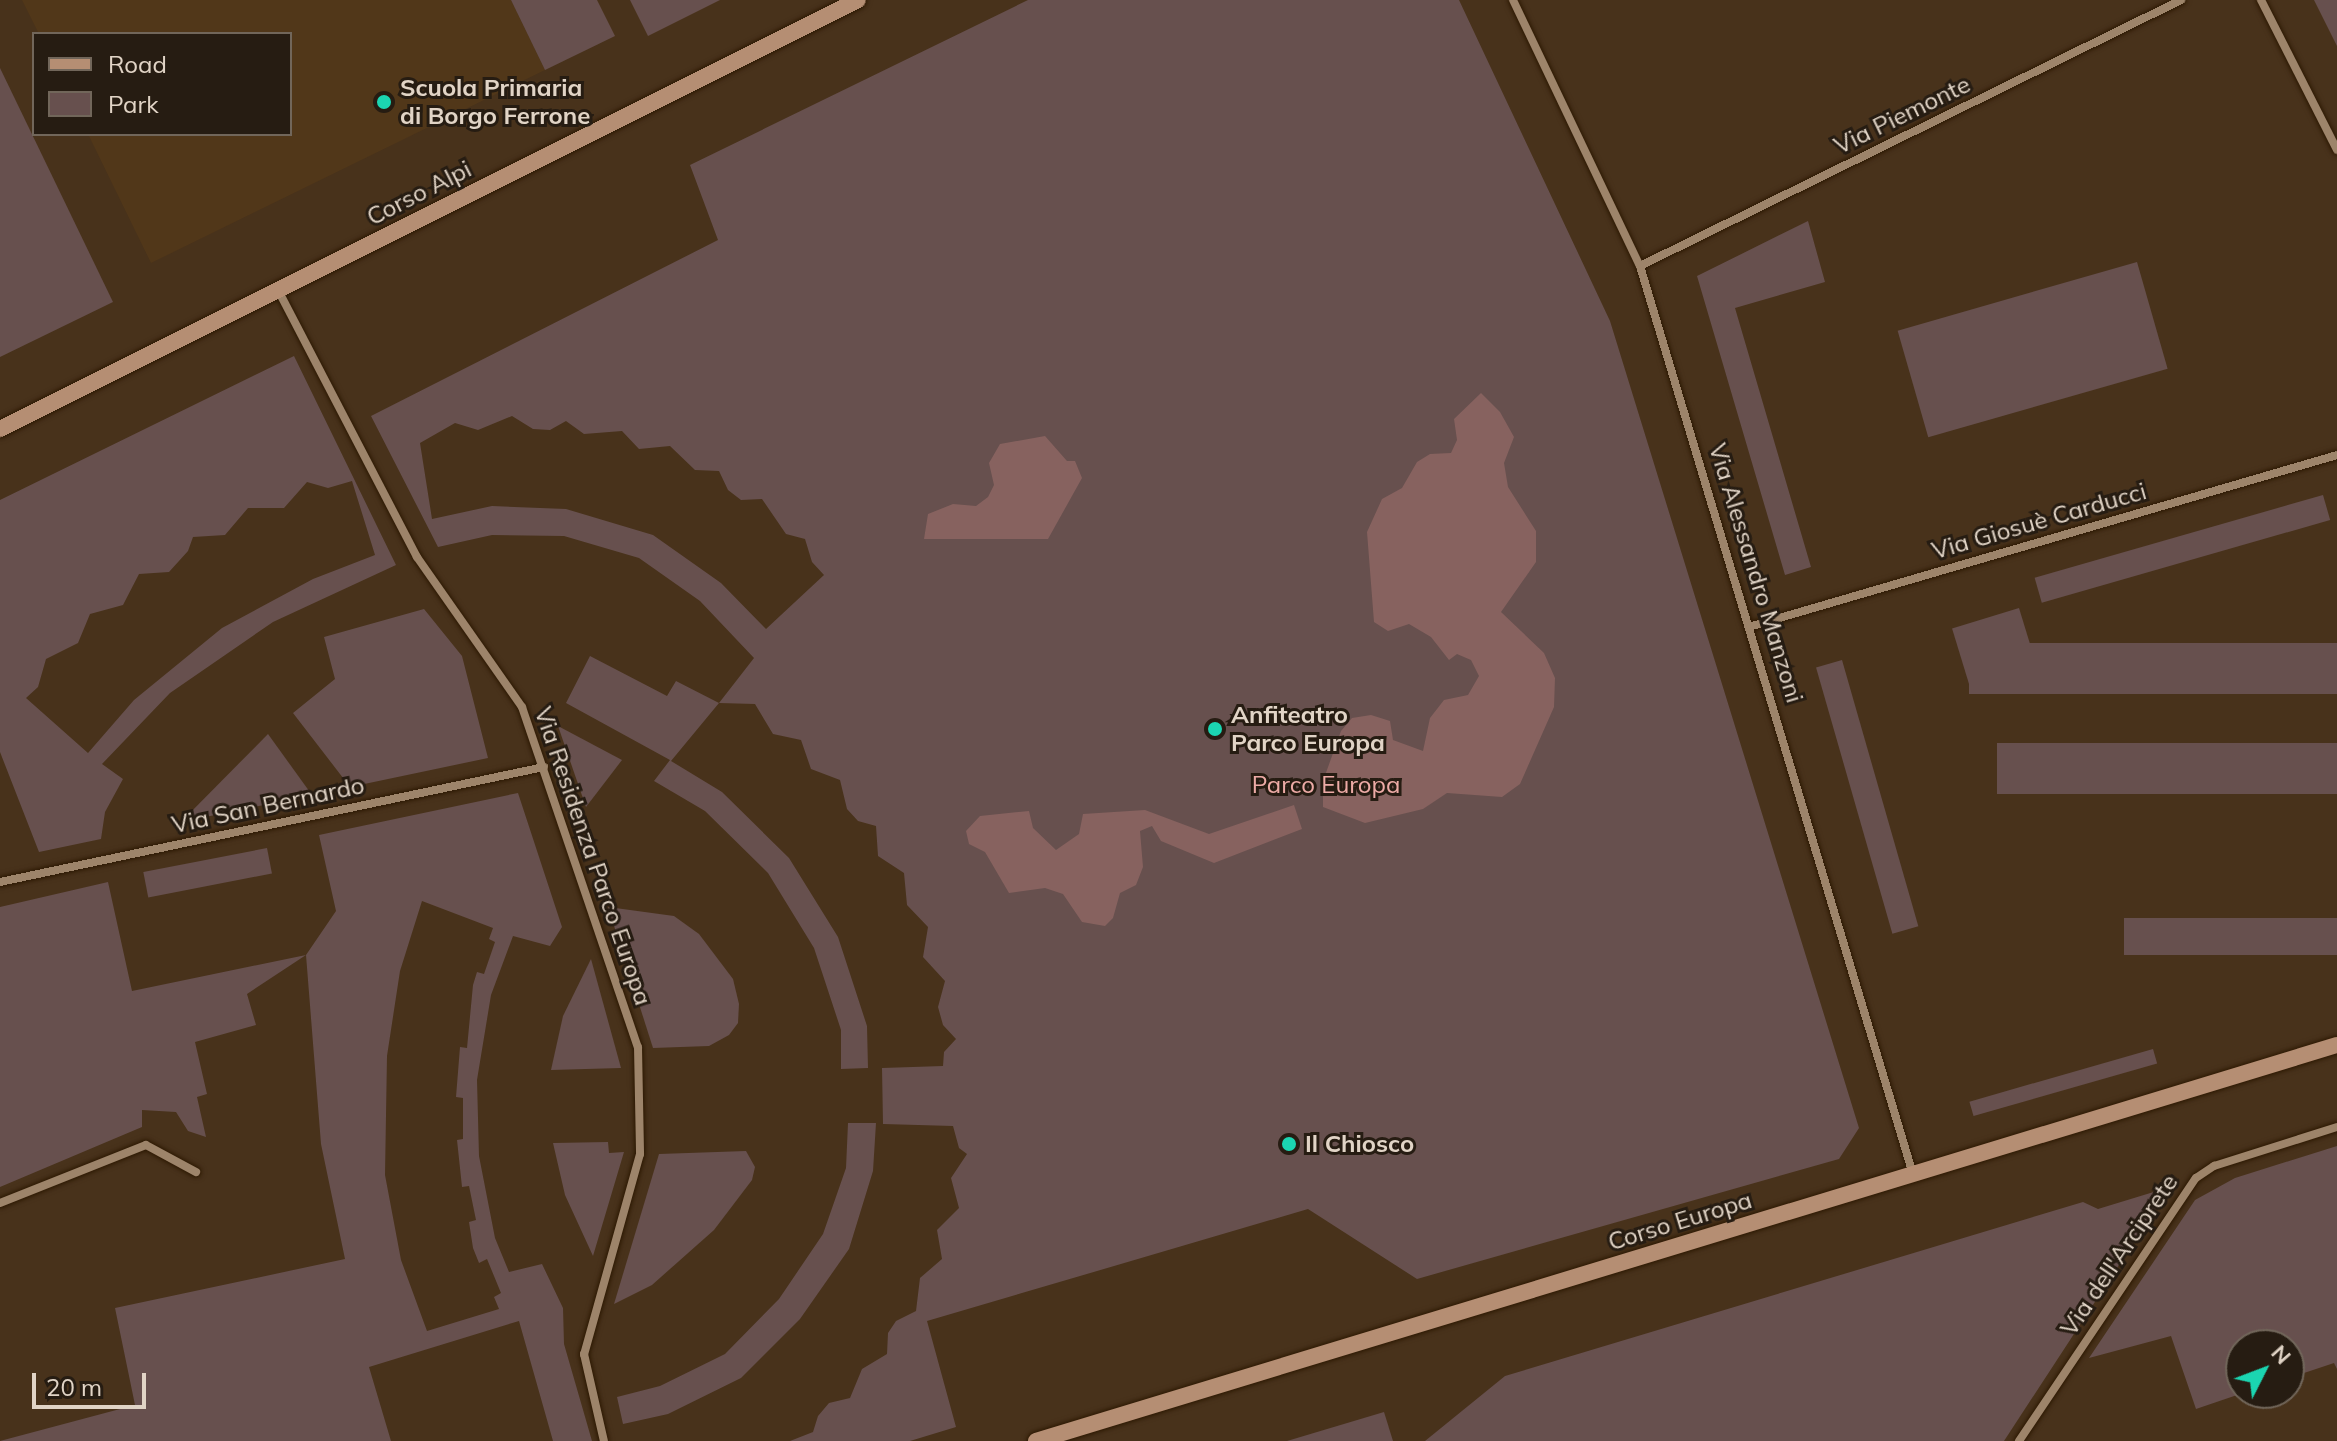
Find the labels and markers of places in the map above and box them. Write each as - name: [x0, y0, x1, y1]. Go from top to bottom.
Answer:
- place label: Scuola Primaria di Borgo Ferrone: [400, 74, 590, 130]
- marker: Scuola Primaria di Borgo Ferrone: [375, 93, 393, 111]
- place label: Anfiteatro Parco Europa: [1231, 701, 1385, 757]
- marker: Anfiteatro Parco Europa: [1206, 720, 1224, 738]
- place label: Il Chiosco: [1305, 1130, 1414, 1158]
- marker: Il Chiosco: [1280, 1135, 1298, 1153]

